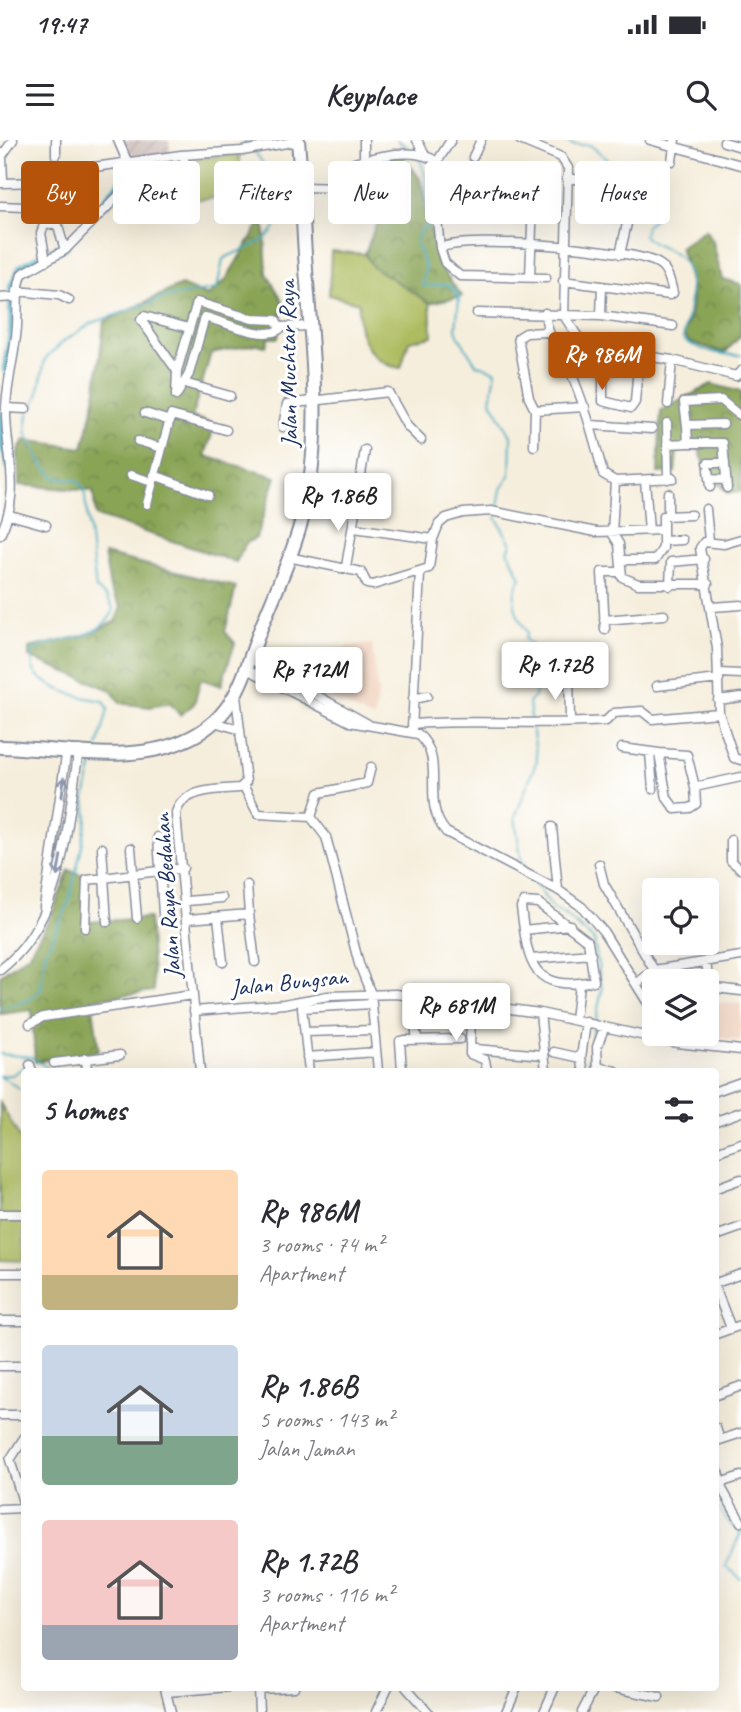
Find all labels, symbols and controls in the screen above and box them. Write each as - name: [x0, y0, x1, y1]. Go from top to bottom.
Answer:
- text: 19:47: [35, 8, 87, 41]
- text: Keyplace: [326, 74, 415, 115]
- icon: menu: [21, 76, 59, 114]
- icon: search: [682, 76, 720, 114]
- chip: Buy: [21, 161, 99, 224]
- chip: Rent: [113, 161, 200, 224]
- chip: Filters: [214, 161, 314, 224]
- chip: New: [328, 161, 411, 224]
- chip: Apartment: [425, 161, 561, 224]
- chip: House: [575, 161, 670, 224]
- street label: Jalan Muchtar Raya: [272, 278, 304, 449]
- pin: Rp 986M: [537, 332, 667, 392]
- text: Rp 986M: [564, 340, 640, 369]
- pin: Rp 1.86B: [266, 474, 410, 533]
- text: Rp 1.86B: [300, 481, 376, 510]
- pin: Rp 1.72B: [483, 643, 627, 702]
- pin: Rp 712M: [244, 648, 374, 707]
- text: Rp 1.72B: [518, 650, 592, 679]
- text: Rp 712M: [272, 655, 346, 684]
- one-way arrow: [56, 776, 69, 799]
- street label: Jalan Raya Bedahan: [146, 811, 188, 981]
- one-way arrow: [52, 854, 65, 877]
- map controls: [642, 878, 719, 1046]
- button: locate: [642, 878, 719, 955]
- street label: Jalan Bungsan: [228, 961, 350, 1003]
- button: layers: [642, 969, 719, 1046]
- pin: Rp 681M: [391, 984, 521, 1043]
- text: Rp 681M: [418, 991, 494, 1020]
- text: 5 homes: [42, 1091, 126, 1129]
- icon: filters: [660, 1091, 698, 1129]
- text: Rp 986M: [259, 1192, 357, 1230]
- icon: home: [98, 1198, 182, 1282]
- text: 3 rooms · 74 m²: [259, 1230, 383, 1259]
- text: Apartment: [259, 1259, 344, 1288]
- text: Rp 1.86B: [259, 1367, 357, 1405]
- icon: home: [98, 1373, 182, 1457]
- text: 5 rooms · 143 m²: [259, 1405, 394, 1434]
- text: Jalan Jaman: [259, 1434, 355, 1463]
- text: Rp 1.72B: [259, 1542, 357, 1580]
- icon: home: [98, 1548, 182, 1632]
- text: 3 rooms · 116 m²: [259, 1580, 394, 1609]
- text: Apartment: [259, 1609, 344, 1638]

